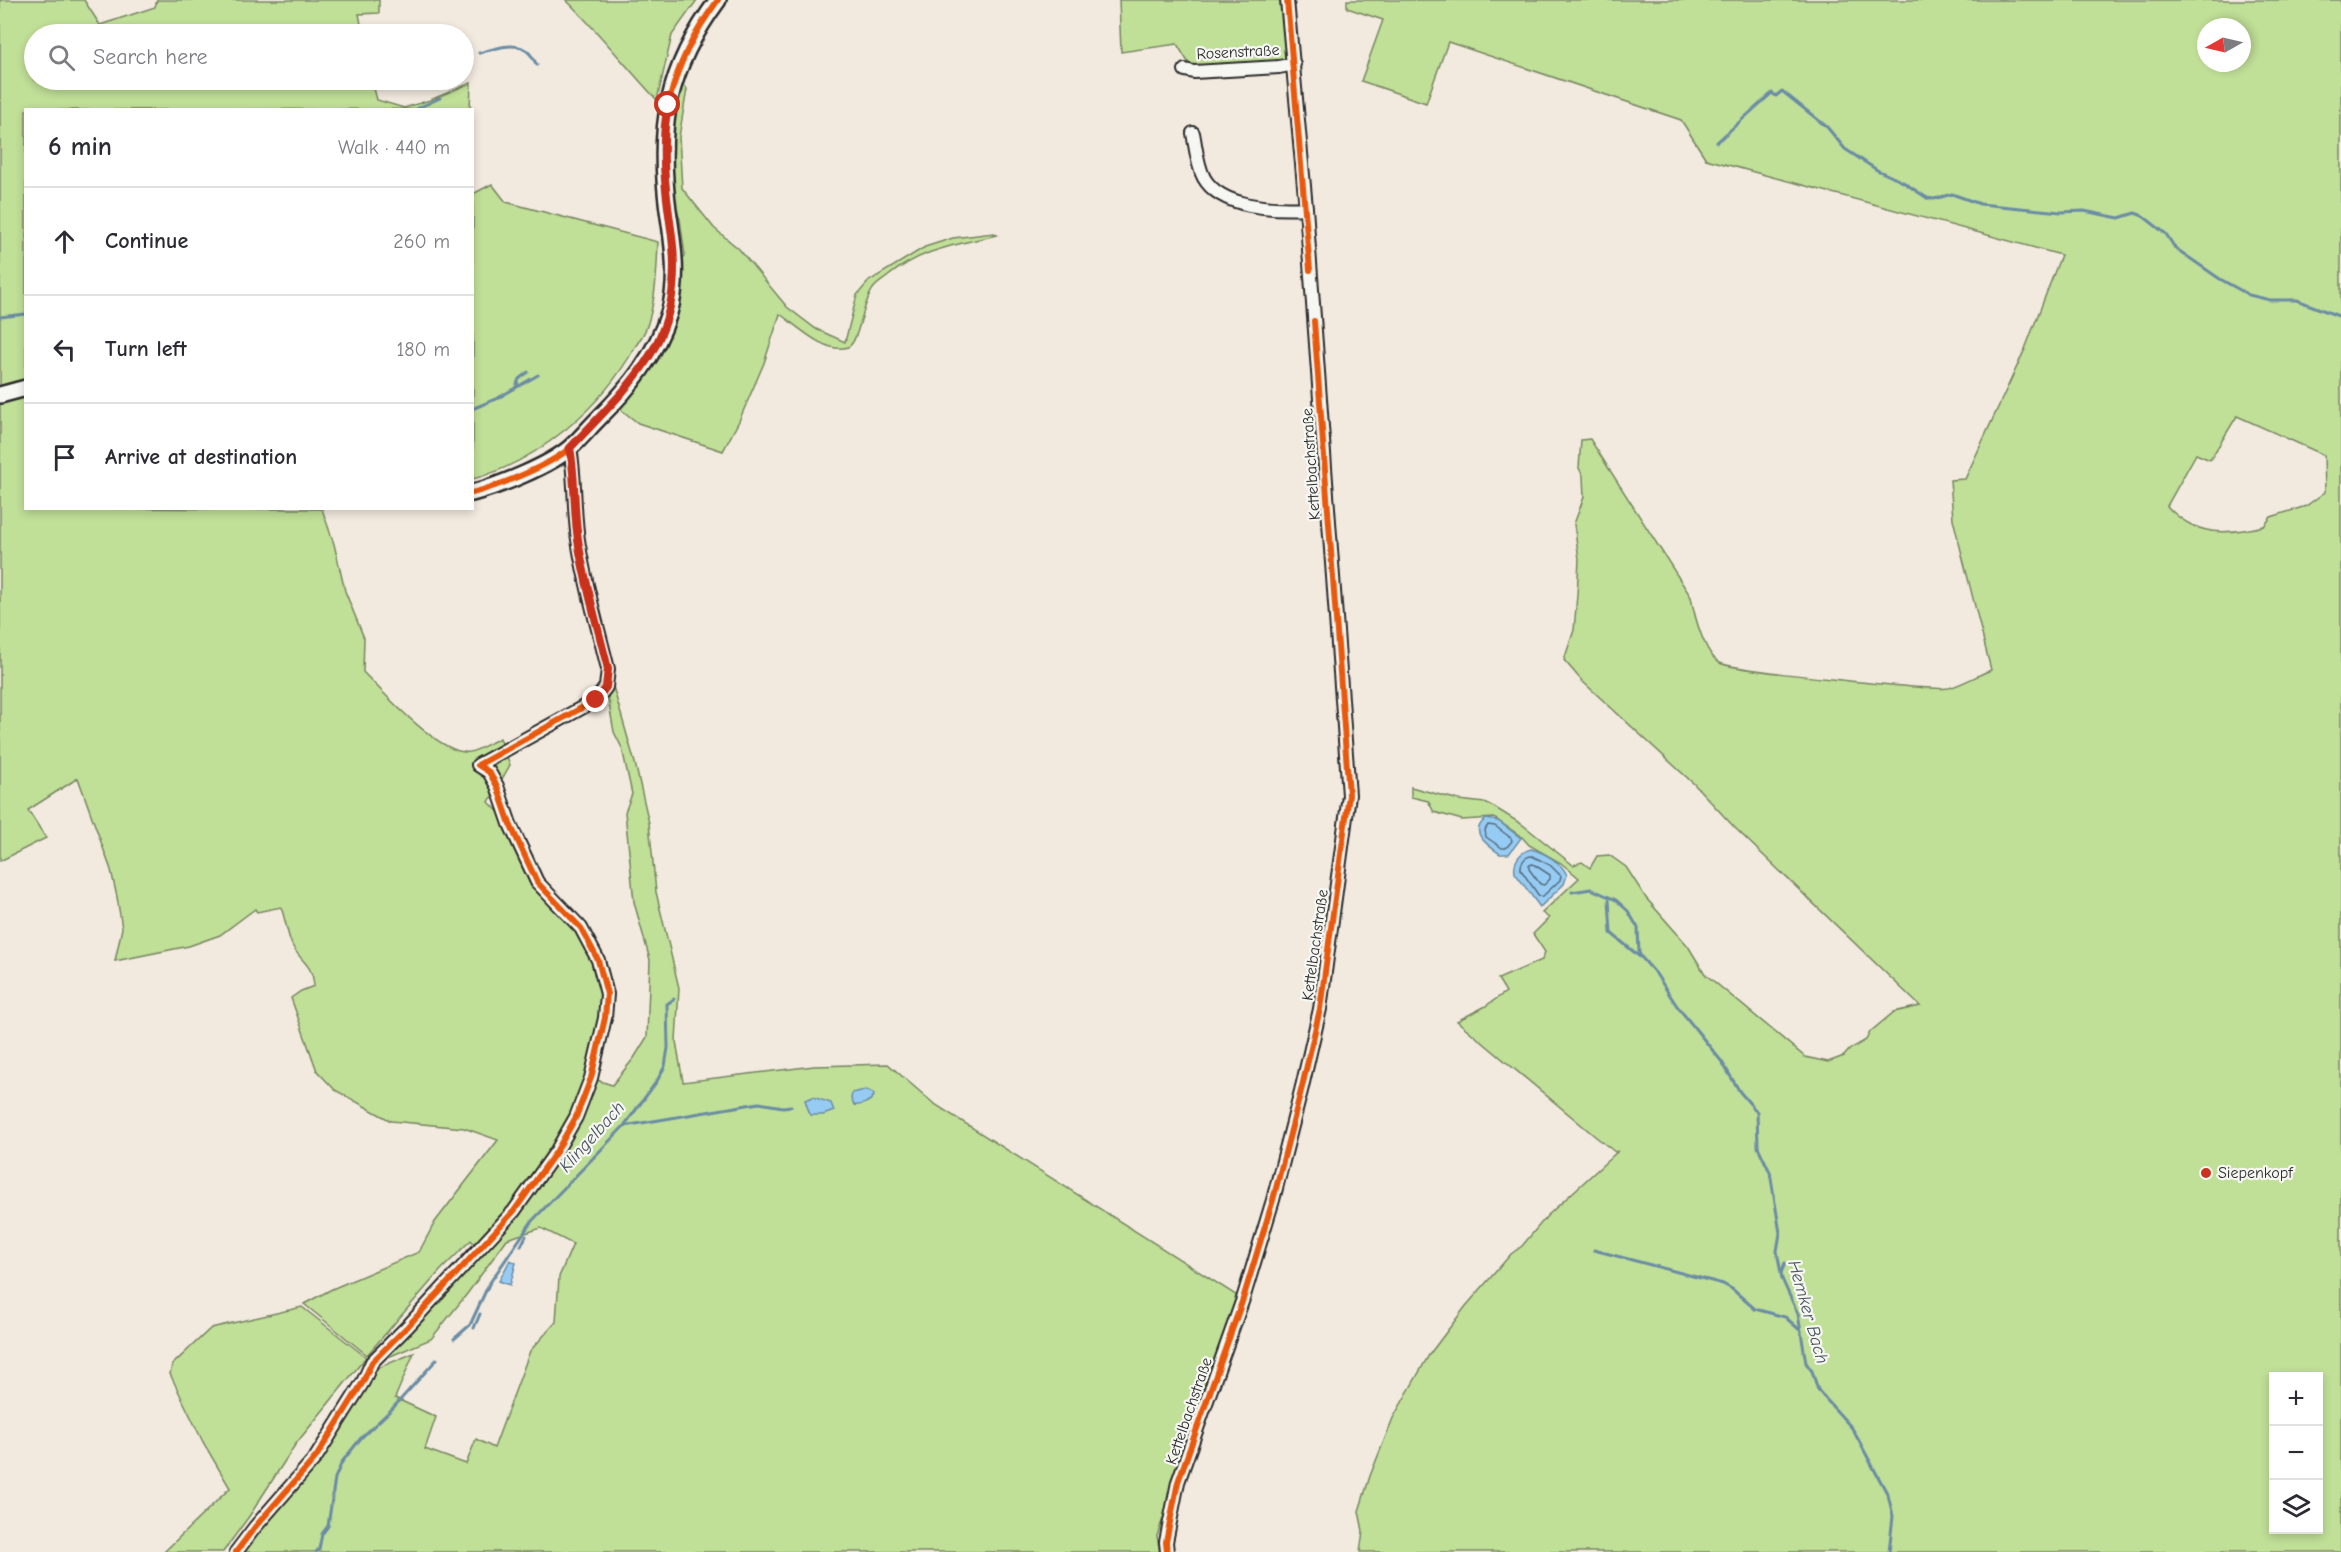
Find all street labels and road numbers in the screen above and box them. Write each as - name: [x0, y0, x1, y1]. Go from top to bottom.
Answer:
- street label: Rosenstraße: [1196, 41, 1280, 63]
- street label: Kettelbachstraße: [1298, 407, 1324, 521]
- street label: Kettelbachstraße: [1298, 888, 1332, 1002]
- street label: Kettelbachstraße: [1162, 1355, 1216, 1467]

